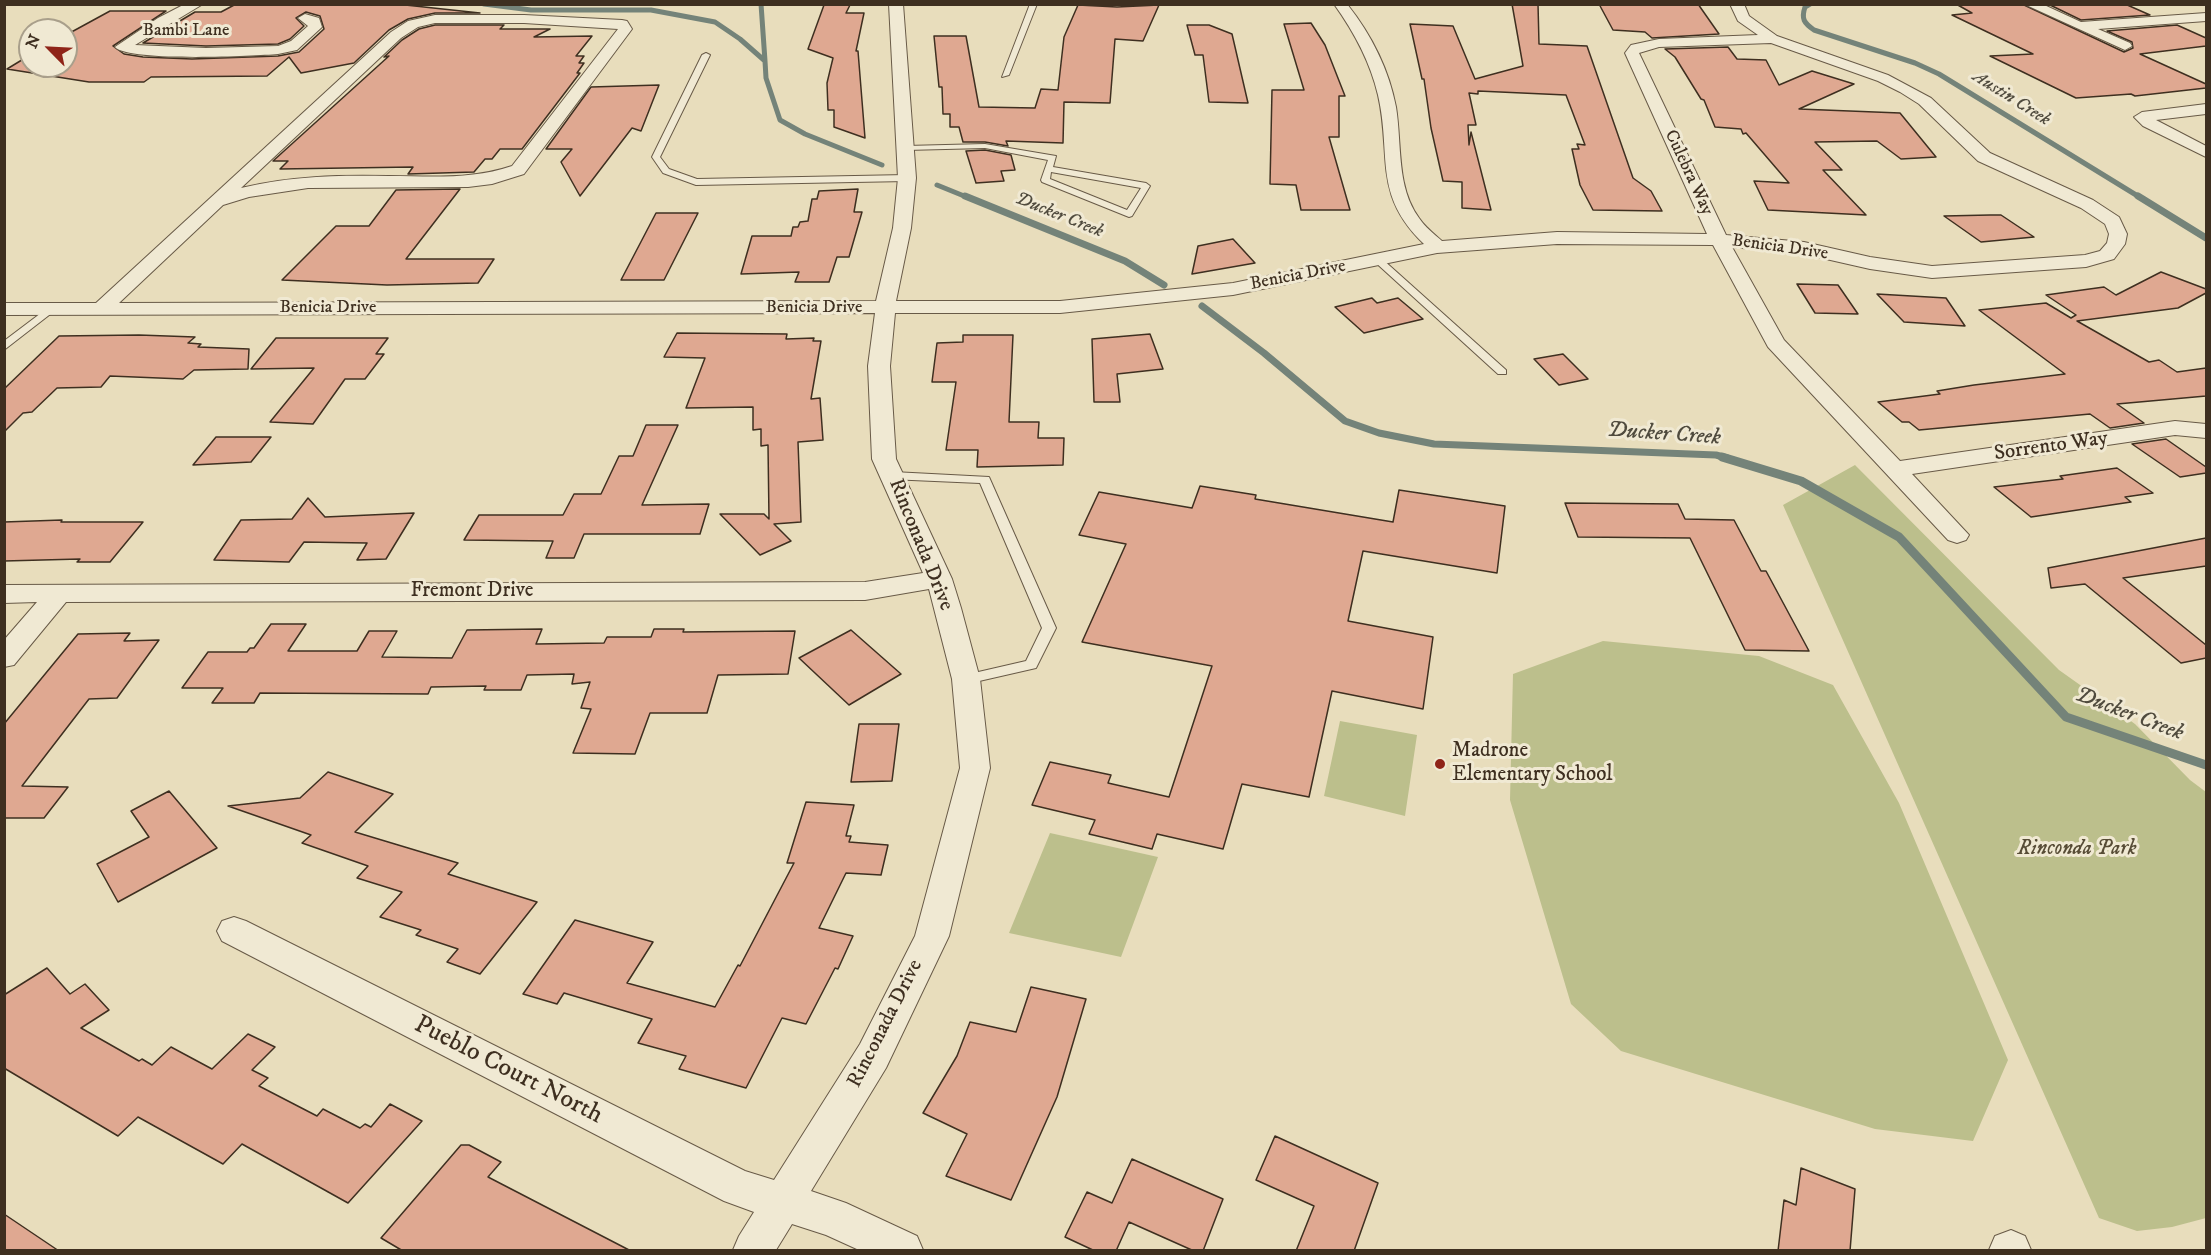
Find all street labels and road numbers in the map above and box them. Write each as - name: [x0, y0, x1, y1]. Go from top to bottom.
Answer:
- street label: Bambi Lane: [143, 20, 229, 42]
- street label: Culebra Way: [1659, 127, 1717, 219]
- street label: Benicia Drive: [1731, 231, 1829, 265]
- street label: Benicia Drive: [1248, 256, 1348, 296]
- street label: Benicia Drive: [280, 297, 376, 319]
- street label: Benicia Drive: [766, 297, 862, 319]
- street label: Sorrento Way: [1993, 427, 2109, 467]
- street label: Rinconada Drive: [882, 475, 958, 615]
- street label: Fremont Drive: [410, 579, 534, 605]
- street label: Rinconada Drive: [843, 956, 929, 1092]
- street label: Pueblo Court North: [408, 1010, 608, 1132]

